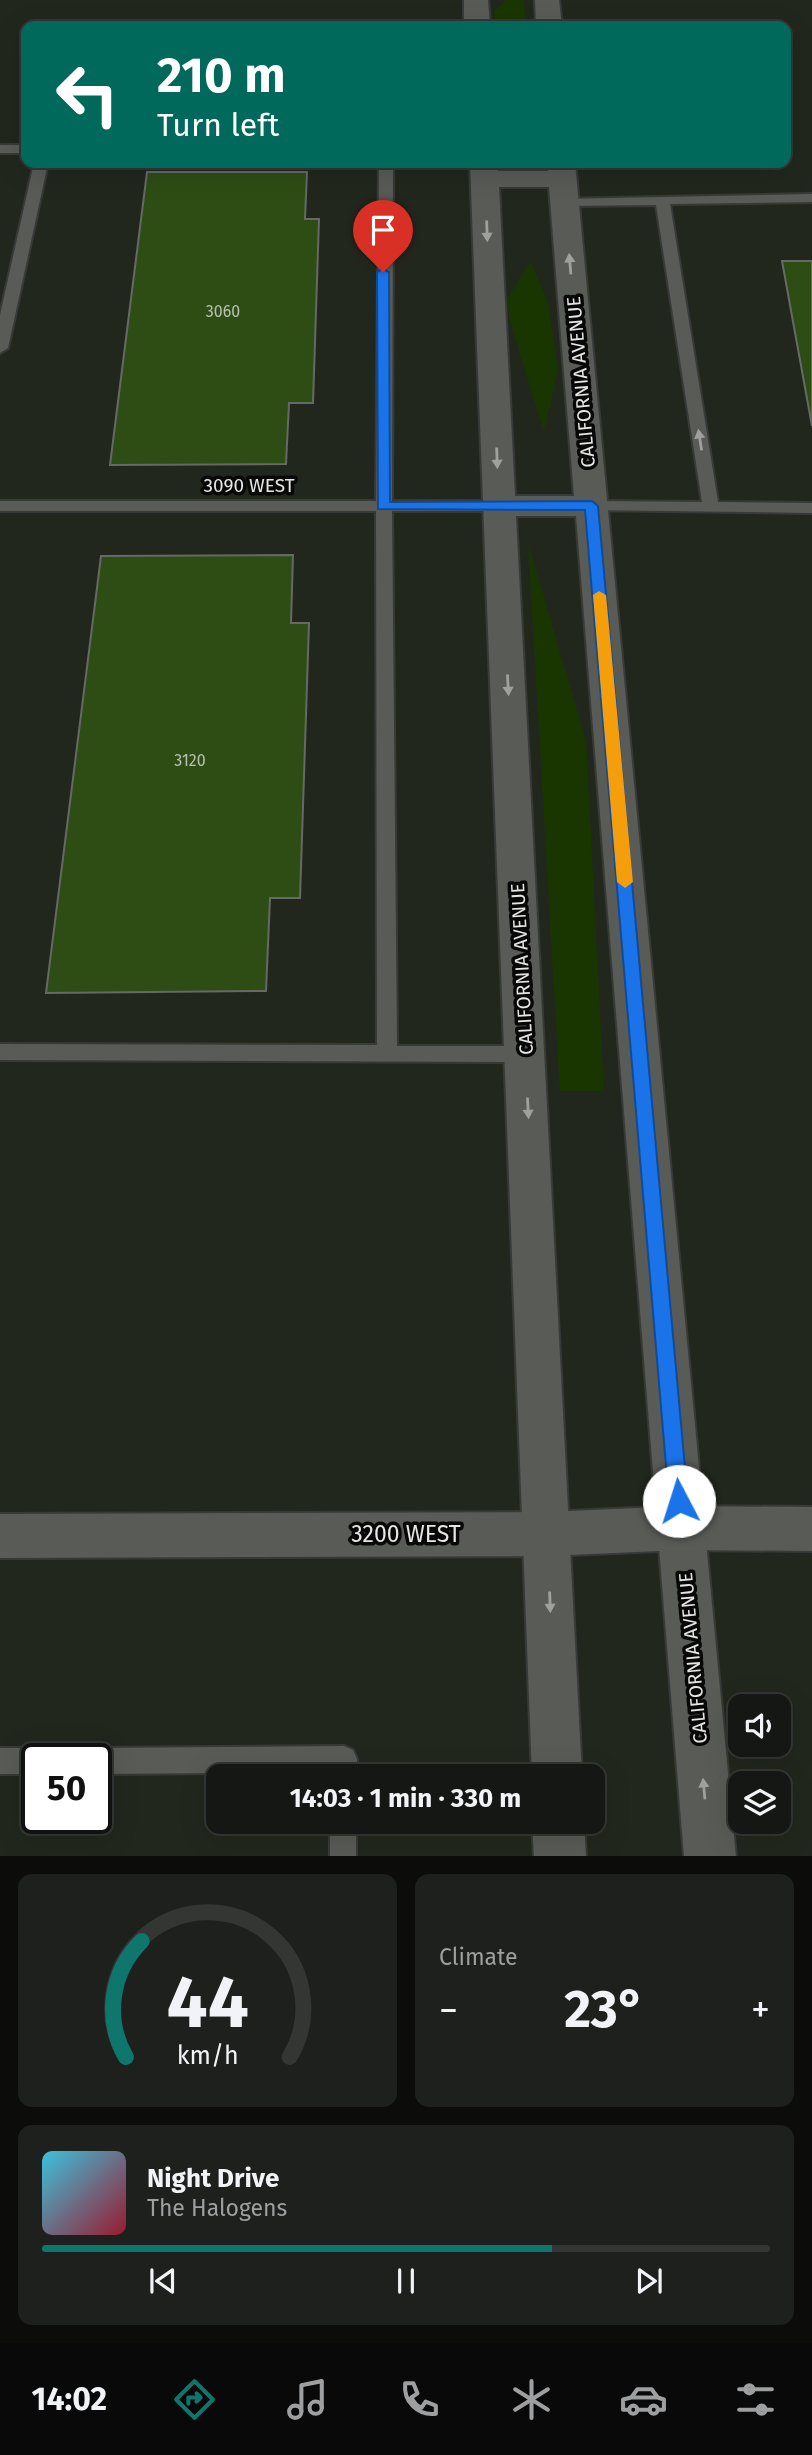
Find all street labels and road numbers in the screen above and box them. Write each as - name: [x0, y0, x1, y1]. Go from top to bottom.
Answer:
- street label: CALIFORNIA AVENUE: [562, 295, 600, 469]
- street label: 3090 WEST: [204, 474, 295, 497]
- street label: CALIFORNIA AVENUE: [506, 883, 538, 1055]
- street label: 3200 WEST: [351, 1520, 461, 1548]
- street label: CALIFORNIA AVENUE: [674, 1571, 712, 1745]

